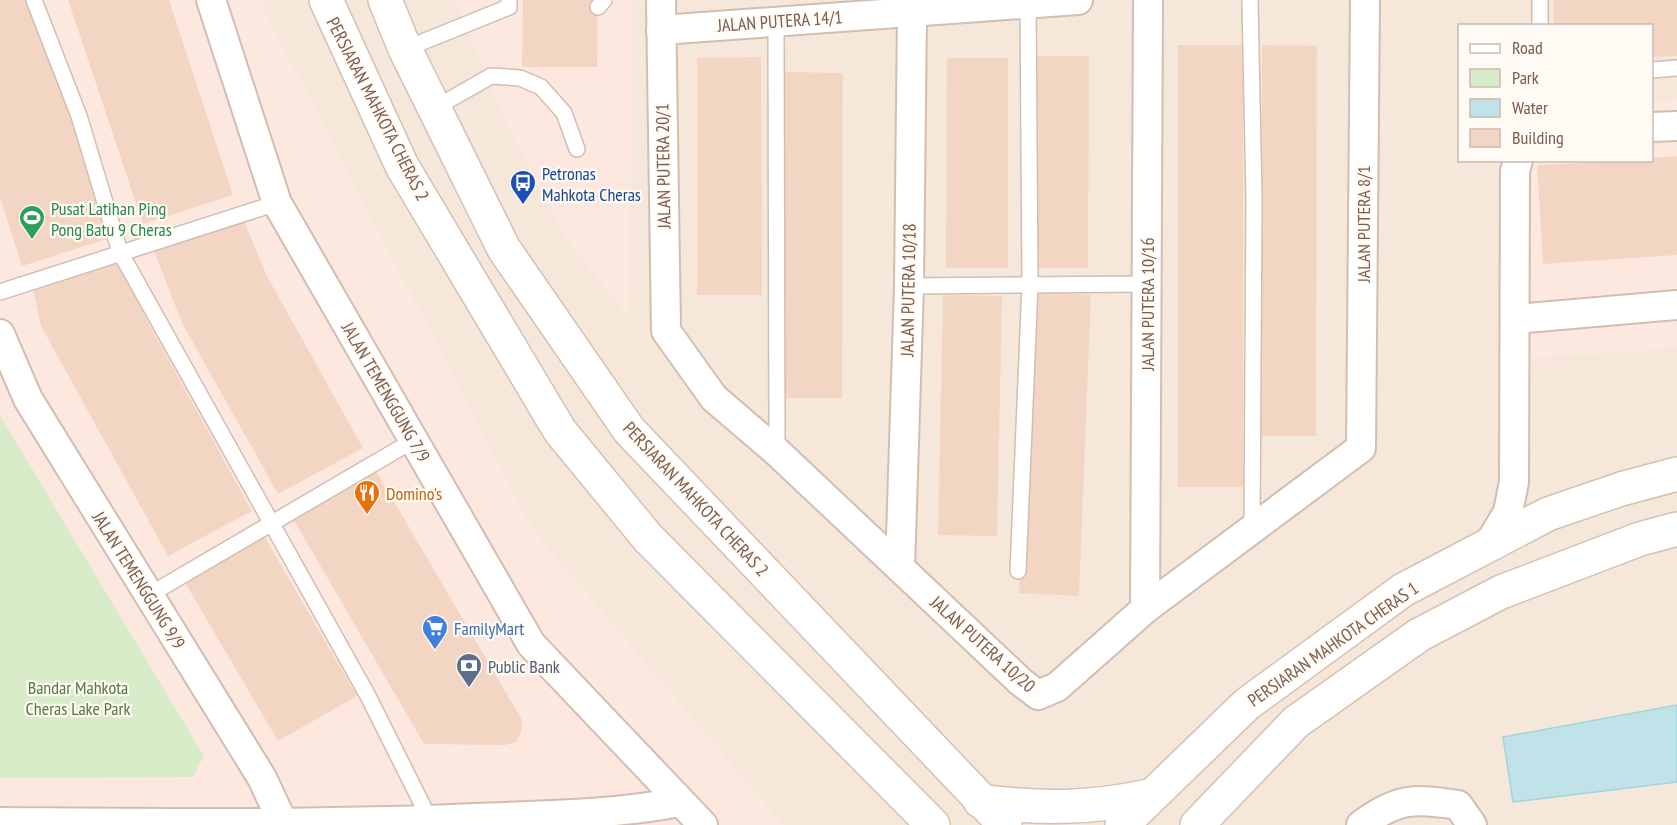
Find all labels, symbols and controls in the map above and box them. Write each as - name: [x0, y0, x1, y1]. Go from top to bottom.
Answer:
- street label: JALAN PUTERA 14/1: [716, 5, 843, 37]
- street label: PERSIARAN MAHKOTA CHERAS 2: [322, 13, 434, 205]
- legend: [1458, 24, 1653, 162]
- text: Road: [1512, 36, 1543, 59]
- text: Park: [1512, 66, 1539, 89]
- text: Water: [1512, 96, 1548, 119]
- street label: JALAN PUTERA 20/1: [650, 103, 676, 230]
- text: Building: [1512, 126, 1564, 149]
- place label: Petronas Mahkota Cheras: [542, 162, 641, 206]
- street label: JALAN PUTERA 8/1: [1352, 165, 1375, 284]
- bus stop icon: Petronas Mahkota Cheras: [508, 168, 538, 206]
- place label: Pusat Latihan Ping Pong Batu 9 Cheras: [51, 197, 172, 241]
- sports icon: Pusat Latihan Ping Pong Batu 9 Cheras: [17, 203, 47, 241]
- street label: JALAN PUTERA 10/18: [895, 223, 921, 358]
- street label: JALAN PUTERA 10/16: [1136, 237, 1159, 372]
- street label: JALAN TEMENGGUNG 7/9: [336, 317, 435, 466]
- street label: PERSIARAN MAHKOTA CHERAS 2: [618, 417, 774, 581]
- restaurant icon: Domino's: [352, 478, 382, 516]
- place label: Domino's: [386, 482, 442, 505]
- street label: JALAN TEMENGGUNG 9/9: [87, 506, 191, 653]
- street label: PERSIARAN MAHKOTA CHERAS 1: [1243, 576, 1423, 712]
- street label: JALAN PUTERA 10/20: [925, 590, 1040, 697]
- supermarket icon: FamilyMart: [420, 613, 450, 651]
- place label: FamilyMart: [454, 617, 524, 640]
- bank icon: Public Bank: [454, 651, 484, 689]
- place label: Public Bank: [488, 655, 560, 678]
- park label: Bandar Mahkota Cheras Lake Park: [26, 676, 130, 720]

